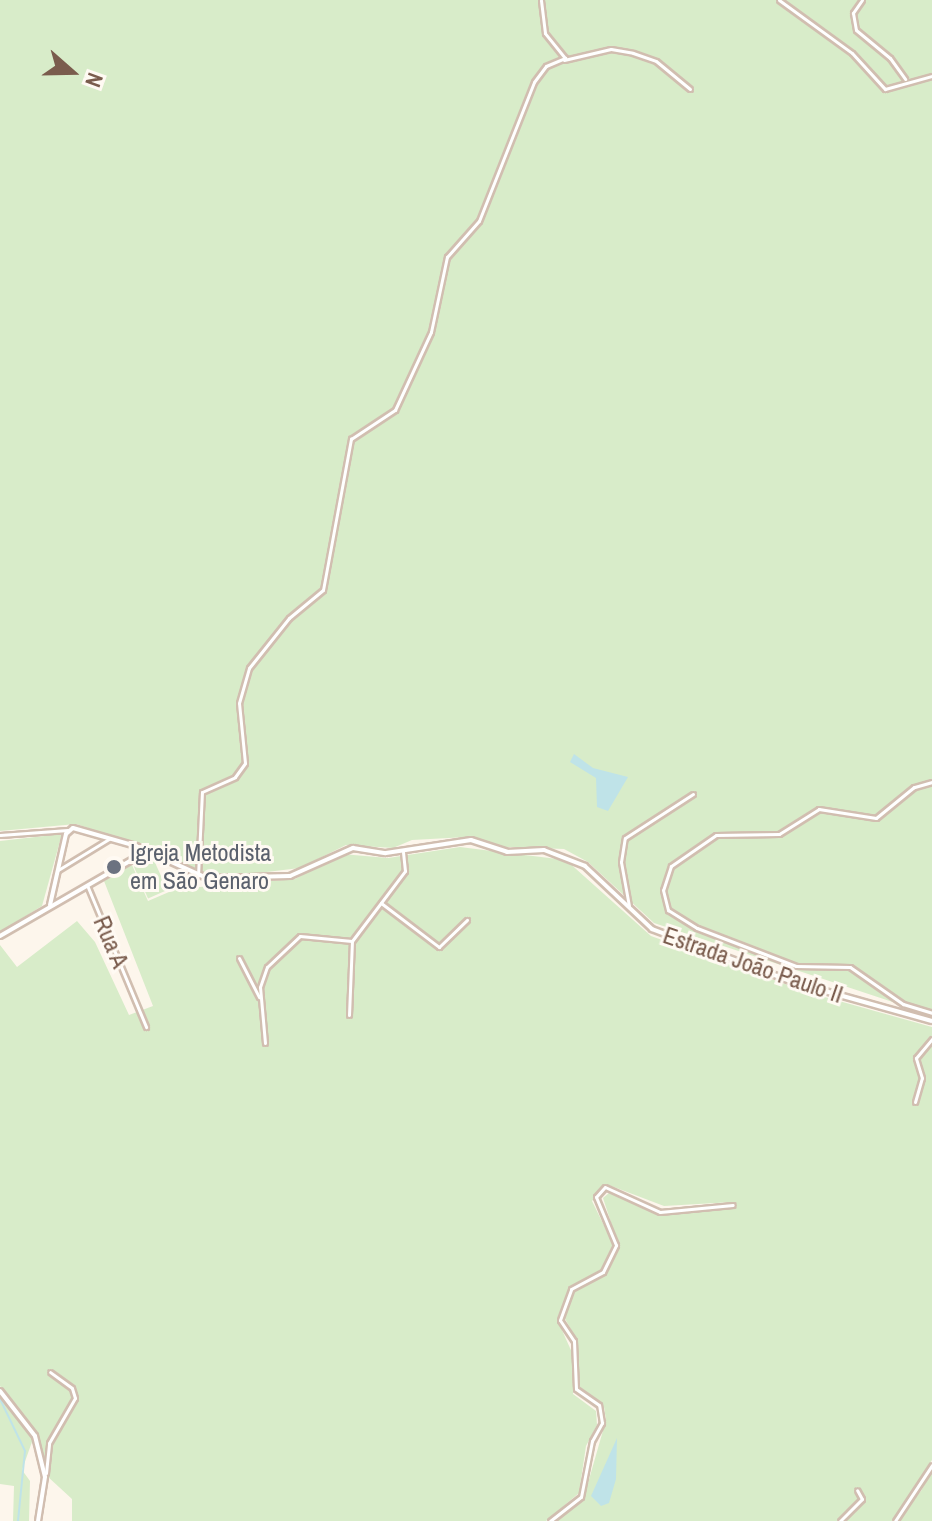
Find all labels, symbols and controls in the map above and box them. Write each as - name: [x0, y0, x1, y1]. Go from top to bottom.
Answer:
- north arrow: [32, 32, 112, 112]
- text: N: [78, 69, 111, 91]
- place label: Igreja Metodista em São Genaro: [130, 839, 271, 895]
- marker: Igreja Metodista em São Genaro: [105, 858, 123, 876]
- street label: Rua A: [87, 911, 135, 973]
- street label: Estrada João Paulo II: [659, 921, 847, 1009]

